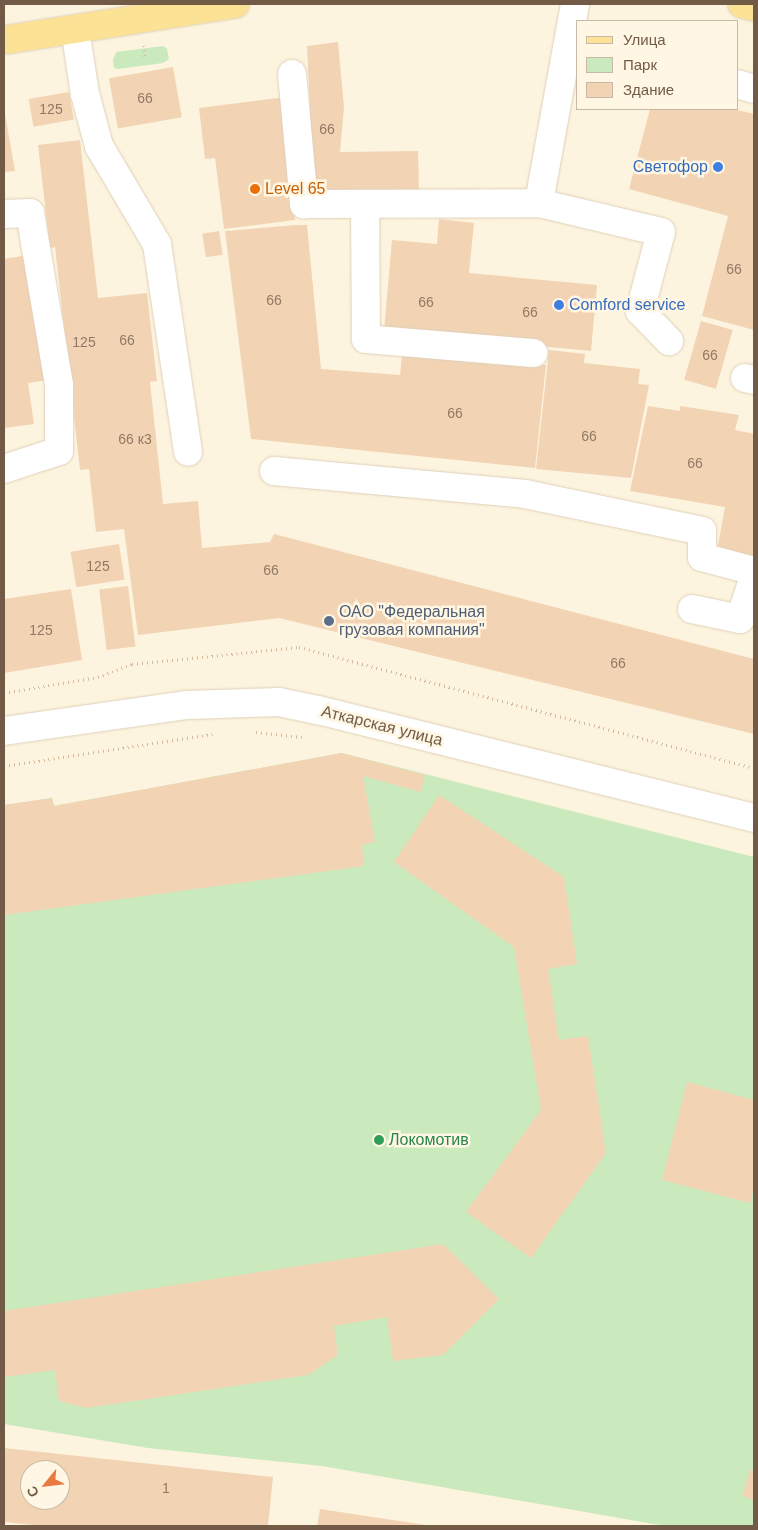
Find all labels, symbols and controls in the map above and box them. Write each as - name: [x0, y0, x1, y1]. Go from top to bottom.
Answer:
- legend: [576, 20, 738, 110]
- text: Улица: [623, 31, 666, 48]
- text: Парк: [623, 56, 657, 73]
- text: Здание: [623, 81, 674, 98]
- house number: 66: [137, 90, 153, 106]
- house number: 125: [39, 101, 63, 117]
- house number: 66: [319, 121, 335, 137]
- place label: Светофор: [633, 157, 708, 177]
- marker: Светофор: [712, 161, 724, 173]
- place label: Level 65: [265, 179, 325, 199]
- marker: Level 65: [249, 183, 261, 195]
- house number: 66: [726, 261, 742, 277]
- house number: 66: [266, 292, 282, 308]
- house number: 66: [418, 294, 434, 310]
- place label: Comford service: [569, 295, 685, 315]
- marker: Comford service: [553, 299, 565, 311]
- house number: 66: [522, 304, 538, 320]
- house number: 66: [119, 332, 135, 348]
- house number: 125: [72, 334, 96, 350]
- house number: 66: [702, 347, 718, 363]
- house number: 66: [447, 405, 463, 421]
- house number: 66: [581, 428, 597, 444]
- house number: 66 к3: [118, 431, 152, 447]
- house number: 66: [687, 455, 703, 471]
- house number: 125: [86, 558, 110, 574]
- house number: 66: [263, 562, 279, 578]
- place label: ОАО "Федеральная грузовая компания": [339, 602, 485, 640]
- marker: ОАО "Федеральная грузовая компания": [323, 615, 335, 627]
- house number: 125: [29, 622, 53, 638]
- house number: 66: [610, 655, 626, 671]
- street label: Аткарская улица: [319, 702, 445, 750]
- place label: Локомотив: [389, 1130, 469, 1150]
- marker: Локомотив: [373, 1134, 385, 1146]
- north arrow: [20, 1460, 70, 1510]
- house number: 1: [162, 1480, 170, 1496]
- text: С: [23, 1483, 42, 1500]

